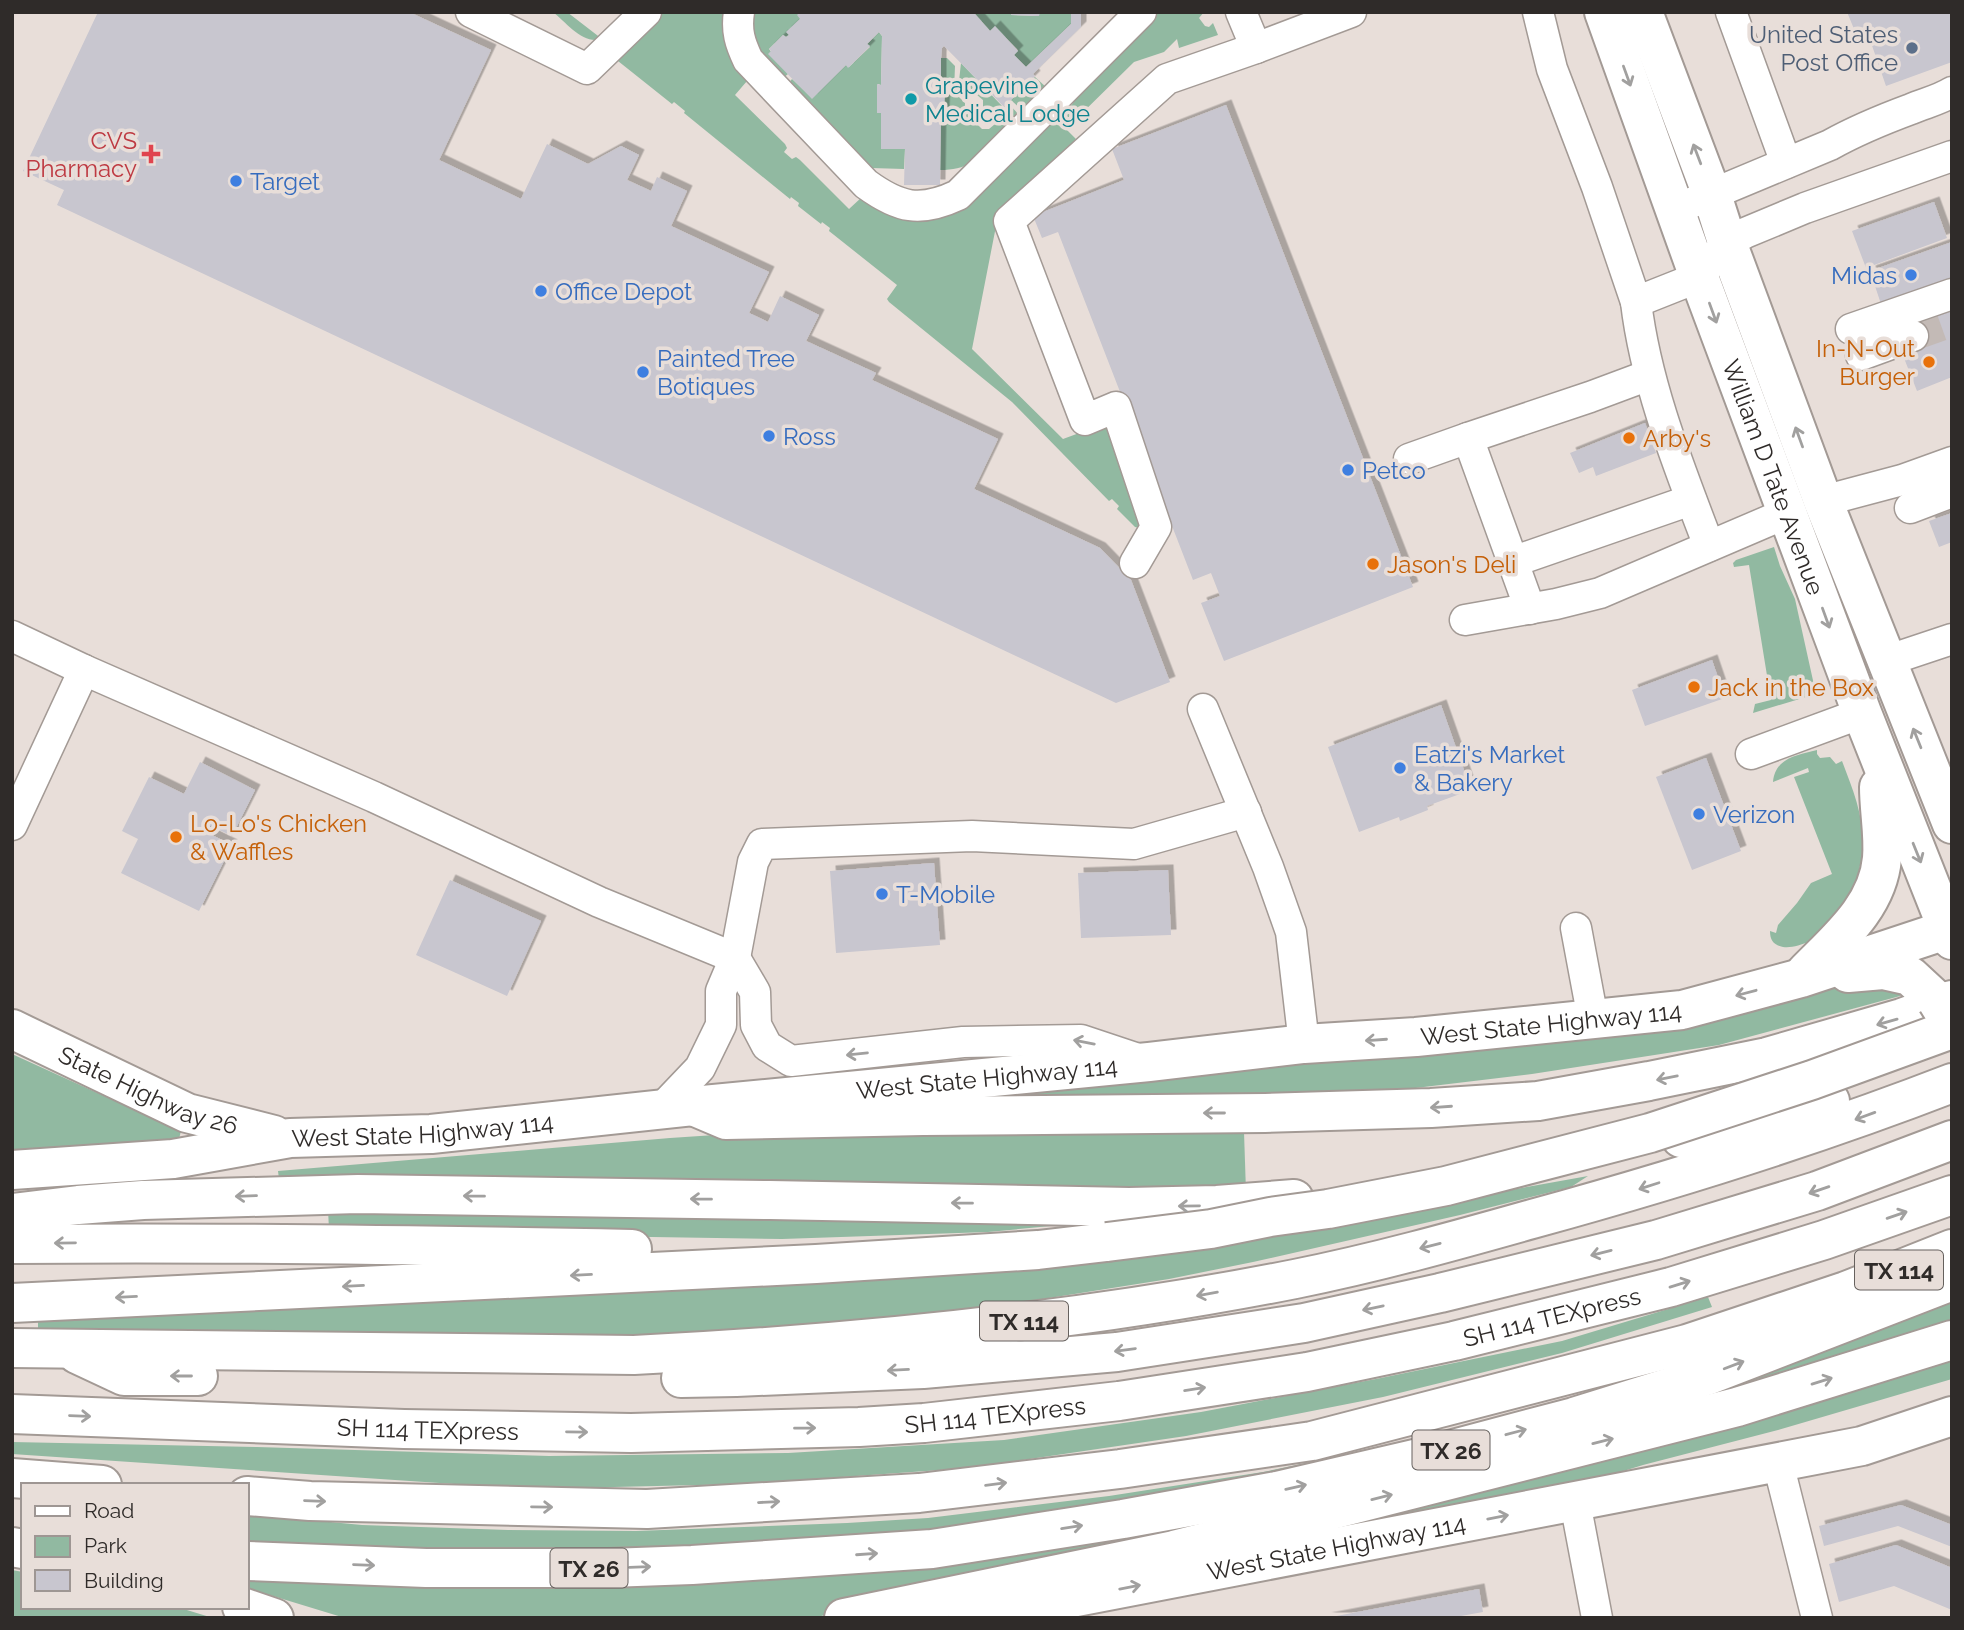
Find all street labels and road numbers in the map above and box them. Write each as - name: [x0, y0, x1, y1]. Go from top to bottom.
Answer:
- street label: William D Tate Avenue: [1717, 355, 1831, 599]
- street label: West State Highway 114: [1419, 996, 1683, 1051]
- street label: State Highway 26: [54, 1039, 241, 1140]
- street label: West State Highway 114: [855, 1051, 1119, 1105]
- street label: West State Highway 114: [291, 1107, 555, 1152]
- road number: TX 114: [1855, 1250, 1943, 1289]
- street label: SH 114 TEXpress: [1460, 1281, 1644, 1353]
- road number: TX 114: [980, 1302, 1068, 1340]
- street label: SH 114 TEXpress: [904, 1390, 1087, 1439]
- street label: SH 114 TEXpress: [336, 1412, 519, 1446]
- road number: TX 26: [1412, 1430, 1490, 1470]
- street label: West State Highway 114: [1205, 1508, 1468, 1586]
- road number: TX 26: [550, 1548, 628, 1588]

